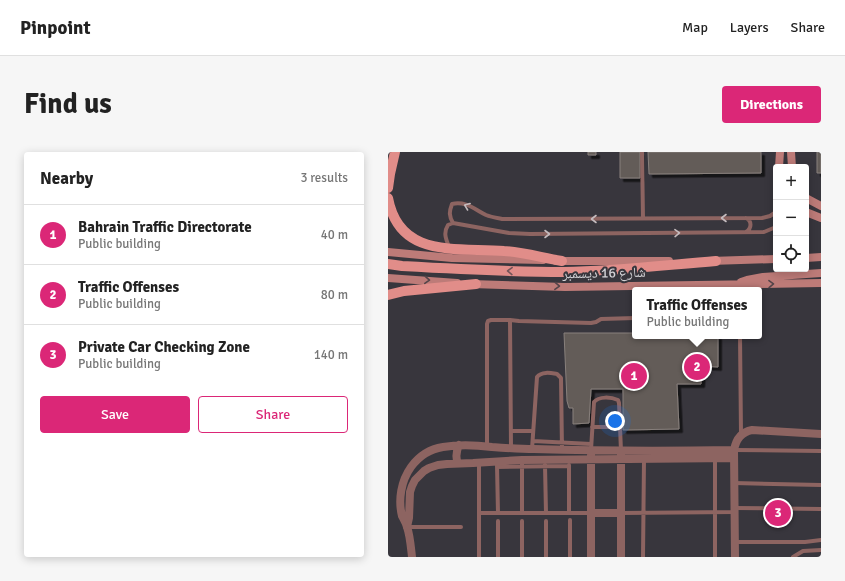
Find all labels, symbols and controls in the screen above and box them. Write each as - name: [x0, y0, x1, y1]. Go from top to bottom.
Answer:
- text: Pinpoint: [20, 16, 91, 40]
- text: Map: [682, 19, 708, 36]
- text: Layers: [730, 19, 769, 36]
- text: Share: [791, 19, 825, 36]
- button: Directions: [722, 86, 821, 123]
- text: Find us: [24, 87, 112, 121]
- map controls: [773, 164, 809, 272]
- button: +: [773, 164, 809, 200]
- text: Nearby: [40, 168, 93, 189]
- text: 3 results: [300, 170, 348, 186]
- button: −: [773, 200, 809, 236]
- one-way arrow: [464, 202, 471, 210]
- one-way arrow: [721, 214, 727, 222]
- one-way arrow: [591, 215, 597, 223]
- text: Bahrain Traffic Directorate: [78, 218, 252, 236]
- text: 1: [49, 227, 57, 243]
- text: 40 m: [321, 227, 348, 243]
- one-way arrow: [674, 229, 680, 237]
- one-way arrow: [544, 230, 550, 238]
- text: Public building: [78, 236, 161, 252]
- button: locate: [773, 236, 809, 272]
- street label: شارع 16 ديسمبر: [561, 264, 646, 283]
- one-way arrow: [507, 267, 513, 276]
- one-way arrow: [424, 276, 430, 285]
- text: Traffic Offenses: [78, 278, 179, 296]
- one-way arrow: [768, 280, 774, 288]
- one-way arrow: [554, 282, 560, 291]
- text: 2: [49, 287, 57, 303]
- text: 80 m: [321, 287, 348, 303]
- popup: [632, 287, 762, 339]
- text: Public building: [78, 296, 161, 312]
- text: Traffic Offenses: [646, 296, 748, 314]
- text: Public building: [646, 314, 729, 330]
- text: Private Car Checking Zone: [78, 338, 250, 356]
- text: 3: [49, 347, 57, 363]
- text: 140 m: [314, 347, 348, 363]
- pin: 2: [684, 352, 710, 382]
- text: Public building: [78, 356, 161, 372]
- pin: 1: [621, 361, 647, 391]
- button: Save: [40, 396, 190, 433]
- button: Share: [198, 396, 348, 433]
- your location: [605, 411, 625, 431]
- pin: 3: [765, 498, 791, 528]

